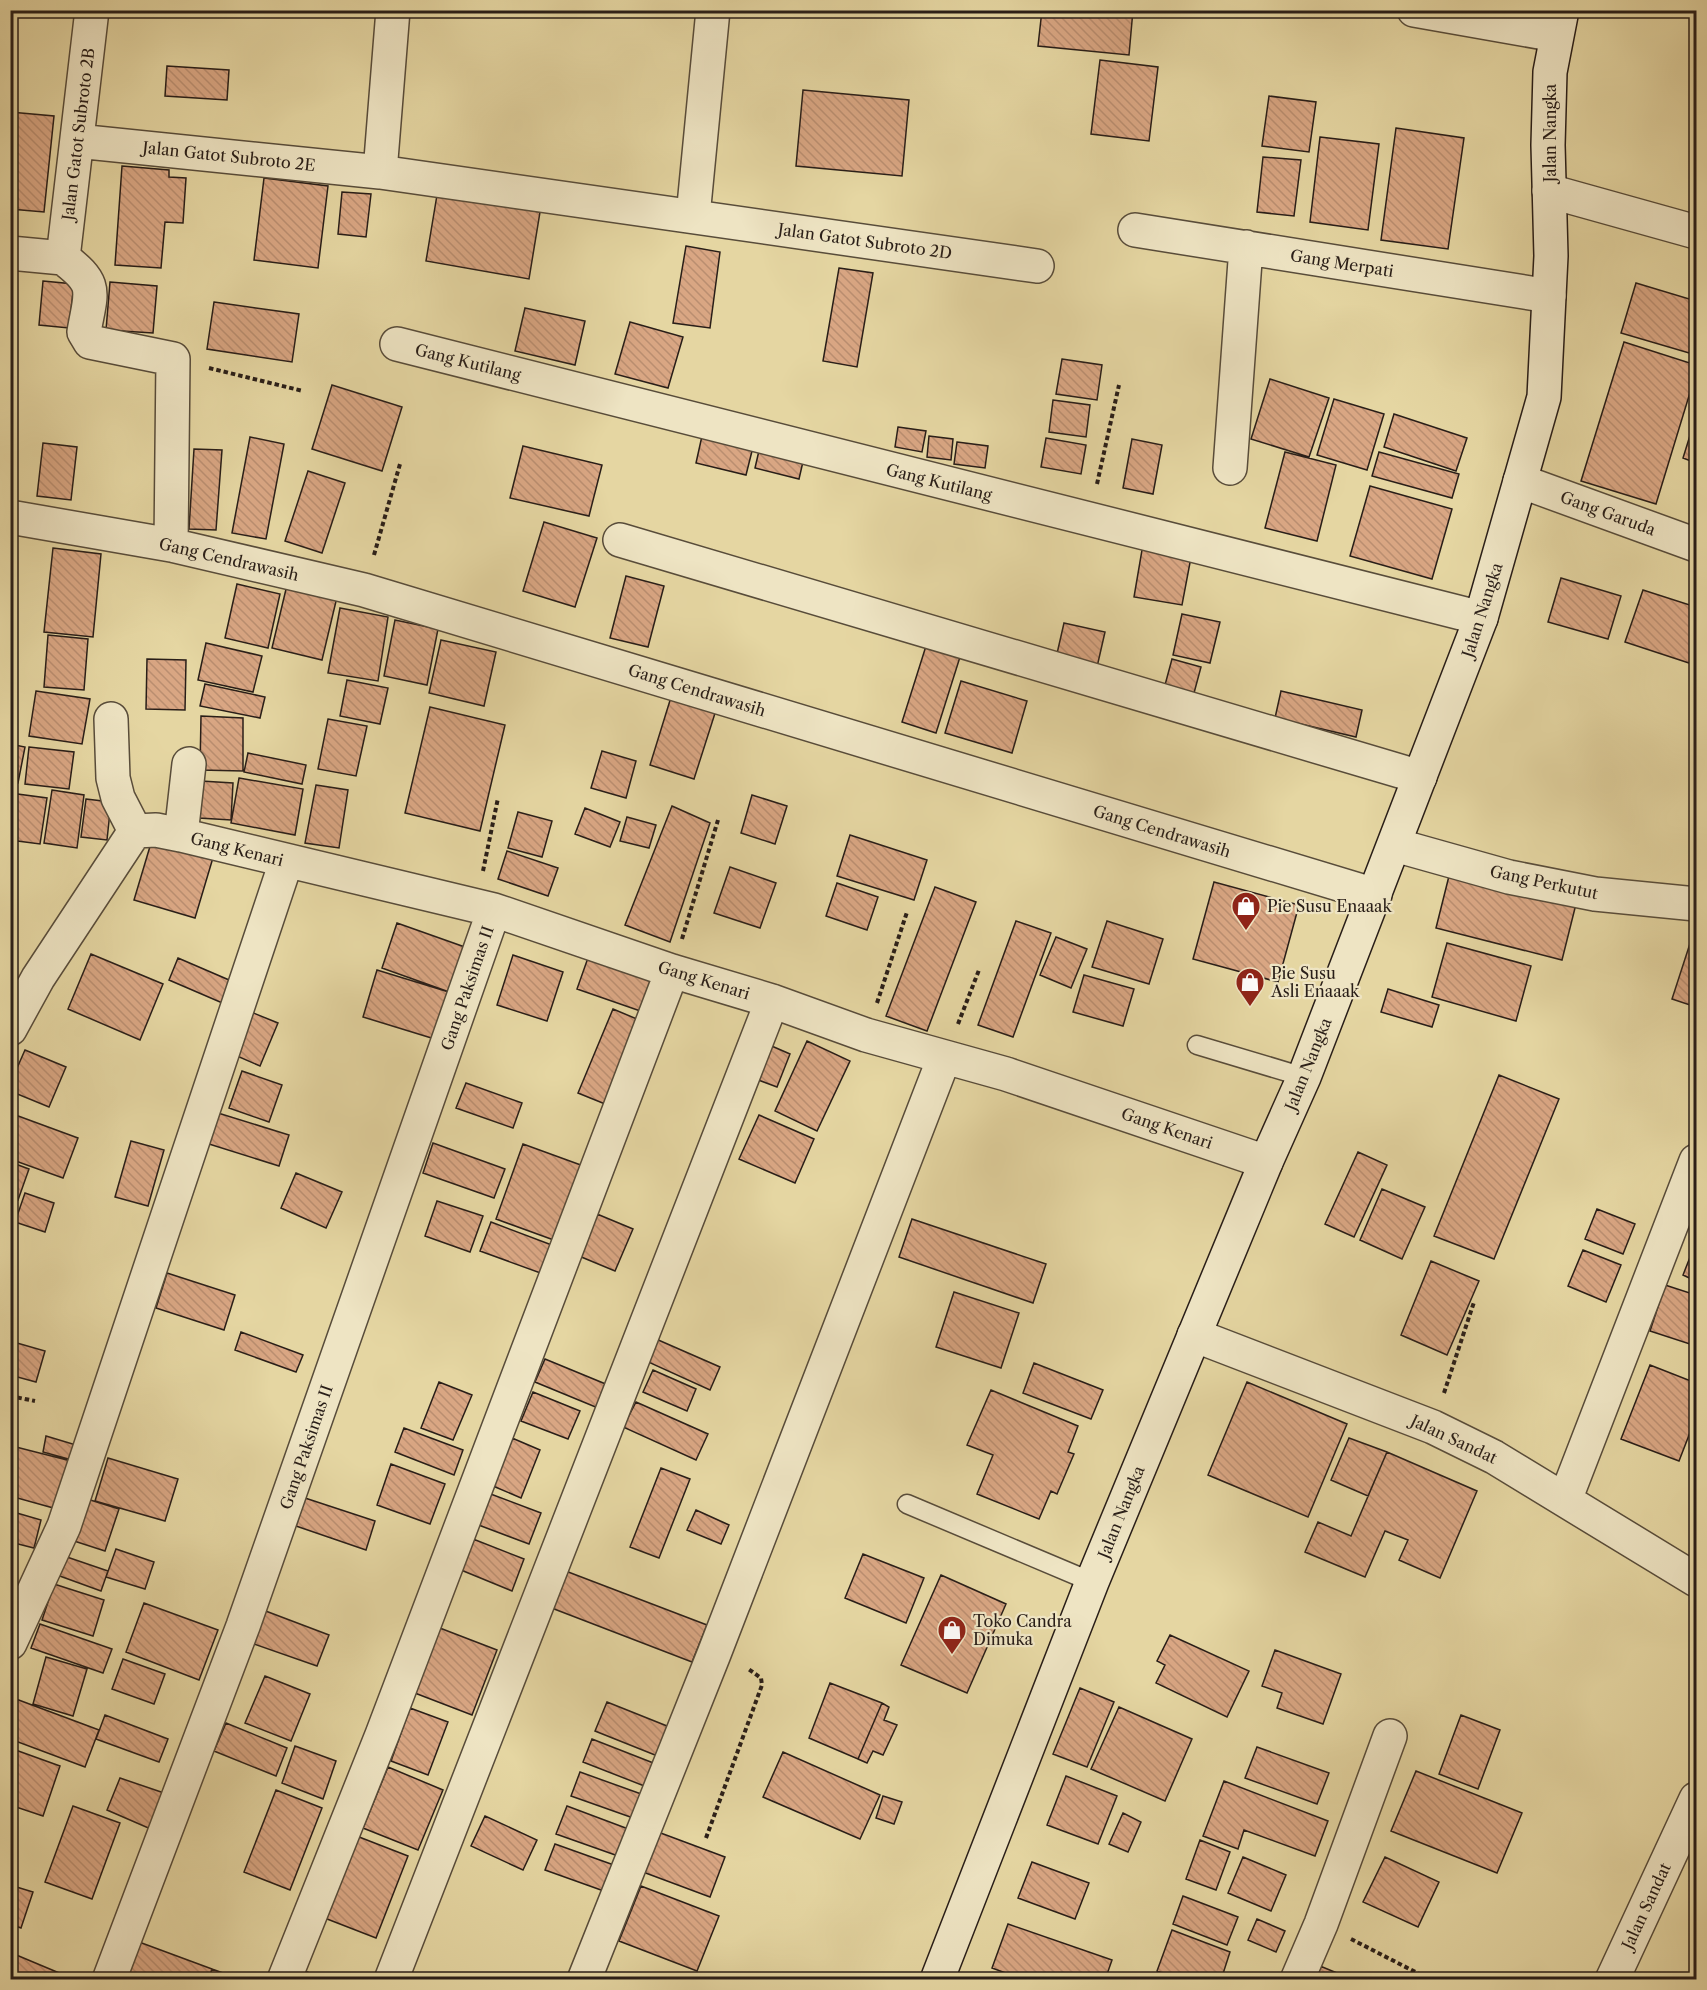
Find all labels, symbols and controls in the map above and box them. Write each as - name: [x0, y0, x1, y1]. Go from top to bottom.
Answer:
- street label: Jalan Gatot Subroto 2B: [57, 47, 99, 224]
- street label: Jalan Nangka: [1540, 83, 1560, 185]
- street label: Jalan Gatot Subroto 2E: [139, 137, 316, 175]
- street label: Jalan Gatot Subroto 2D: [774, 218, 953, 263]
- street label: Gang Merpati: [1289, 245, 1395, 281]
- street label: Gang Kutilang: [413, 339, 524, 385]
- street label: Gang Kutilang: [884, 459, 995, 505]
- street label: Gang Garuda: [1558, 486, 1659, 540]
- street label: Gang Cendrawasih: [157, 533, 301, 585]
- street label: Jalan Nangka: [1456, 560, 1507, 663]
- street label: Gang Cendrawasih: [626, 660, 768, 720]
- street label: Gang Cendrawasih: [1091, 801, 1233, 861]
- street label: Gang Kenari: [188, 828, 286, 870]
- street label: Gang Perkutut: [1488, 861, 1600, 903]
- shop icon: Pie Susu Enaaak: [1230, 890, 1262, 932]
- place label: Pie Susu Enaaak: [1267, 896, 1393, 916]
- street label: Gang Paksimas II: [436, 923, 498, 1053]
- street label: Gang Kenari: [656, 957, 753, 1004]
- place label: Pie Susu Asli Enaaak: [1270, 963, 1360, 1001]
- shop icon: Pie Susu Asli Enaaak: [1234, 966, 1266, 1008]
- street label: Jalan Nangka: [1279, 1014, 1336, 1116]
- street label: Gang Kenari: [1119, 1103, 1215, 1153]
- street label: Gang Paksimas II: [275, 1382, 337, 1512]
- street label: Jalan Sandat: [1405, 1409, 1501, 1468]
- street label: Jalan Nangka: [1092, 1462, 1149, 1564]
- place label: Toko Candra Dimuka: [973, 1611, 1072, 1649]
- shop icon: Toko Candra Dimuka: [936, 1614, 968, 1656]
- street label: Jalan Sandat: [1616, 1859, 1675, 1955]

